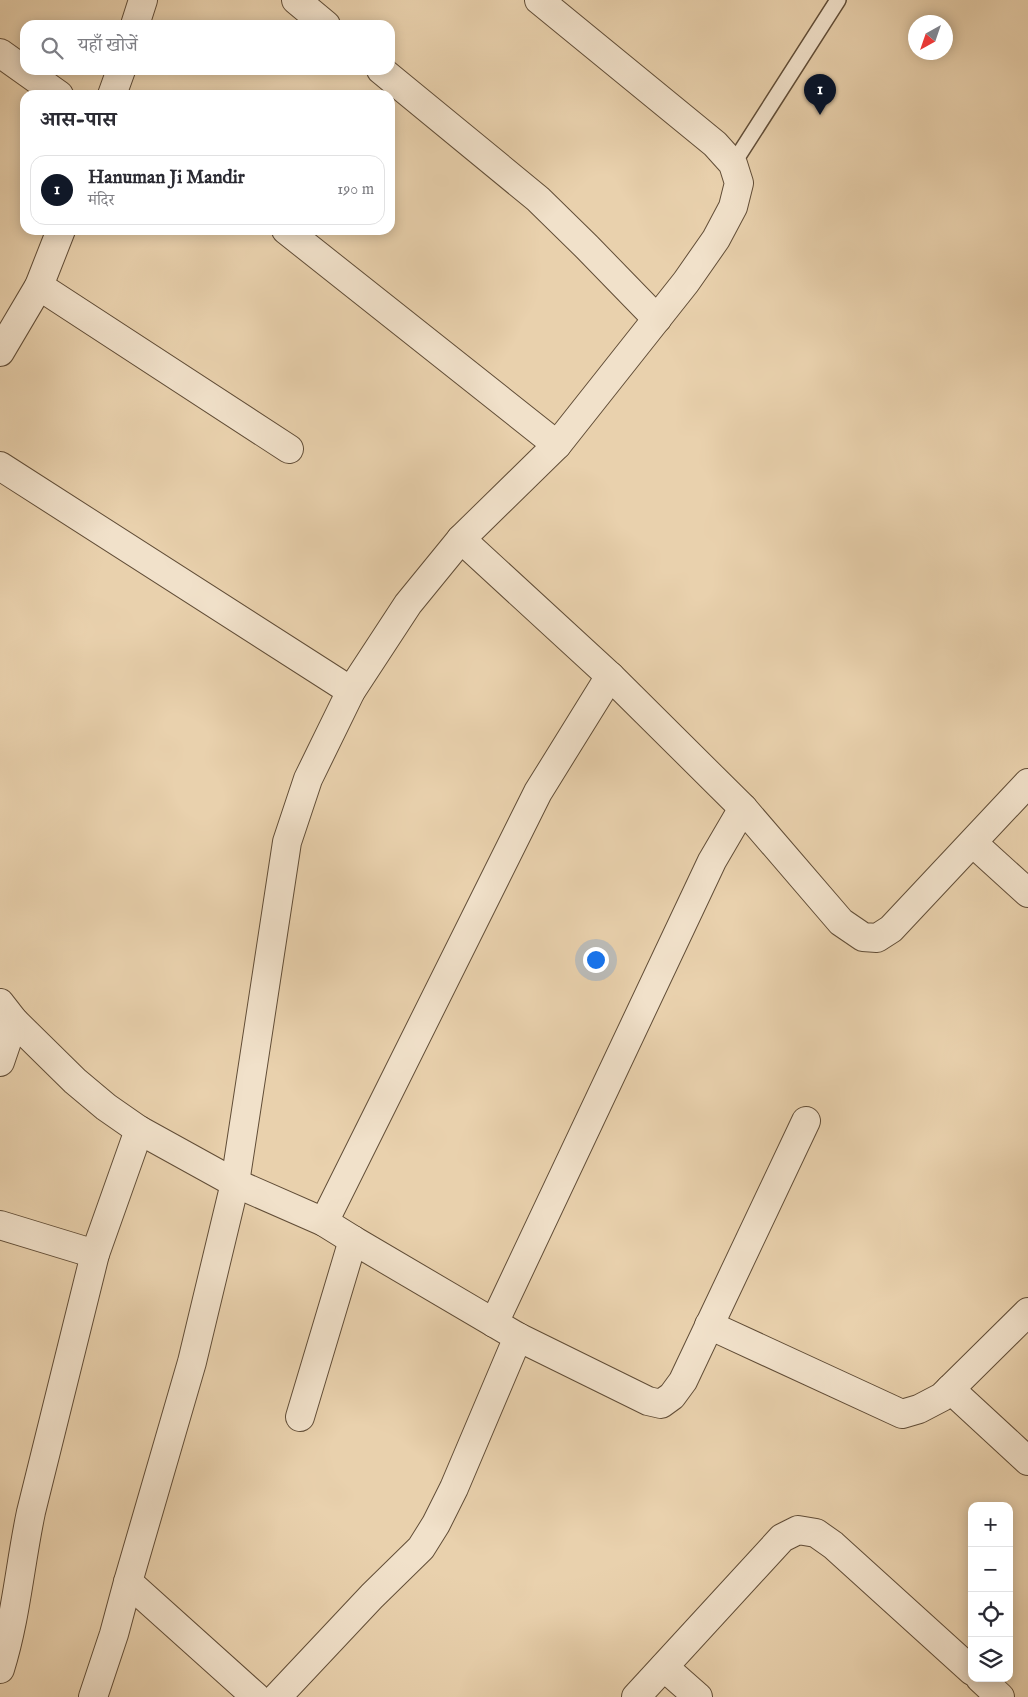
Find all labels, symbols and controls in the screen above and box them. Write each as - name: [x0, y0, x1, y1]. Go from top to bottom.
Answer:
- north arrow: [908, 15, 953, 60]
- search box: [20, 20, 395, 75]
- icon: search: [38, 34, 66, 62]
- text: यहाँ खोजें: [78, 34, 138, 58]
- pin: 1: [804, 74, 836, 115]
- text: आस-पास: [40, 107, 117, 134]
- text: Hanuman Ji Mandir: [88, 166, 245, 190]
- text: 1: [54, 180, 60, 200]
- text: 190 m: [337, 180, 374, 200]
- text: मंदिर: [88, 191, 114, 211]
- your location: [583, 947, 609, 973]
- map controls: [968, 1502, 1013, 1682]
- button: +: [968, 1502, 1013, 1547]
- button: −: [968, 1547, 1013, 1592]
- button: locate: [968, 1592, 1013, 1637]
- button: layers: [968, 1637, 1013, 1682]

